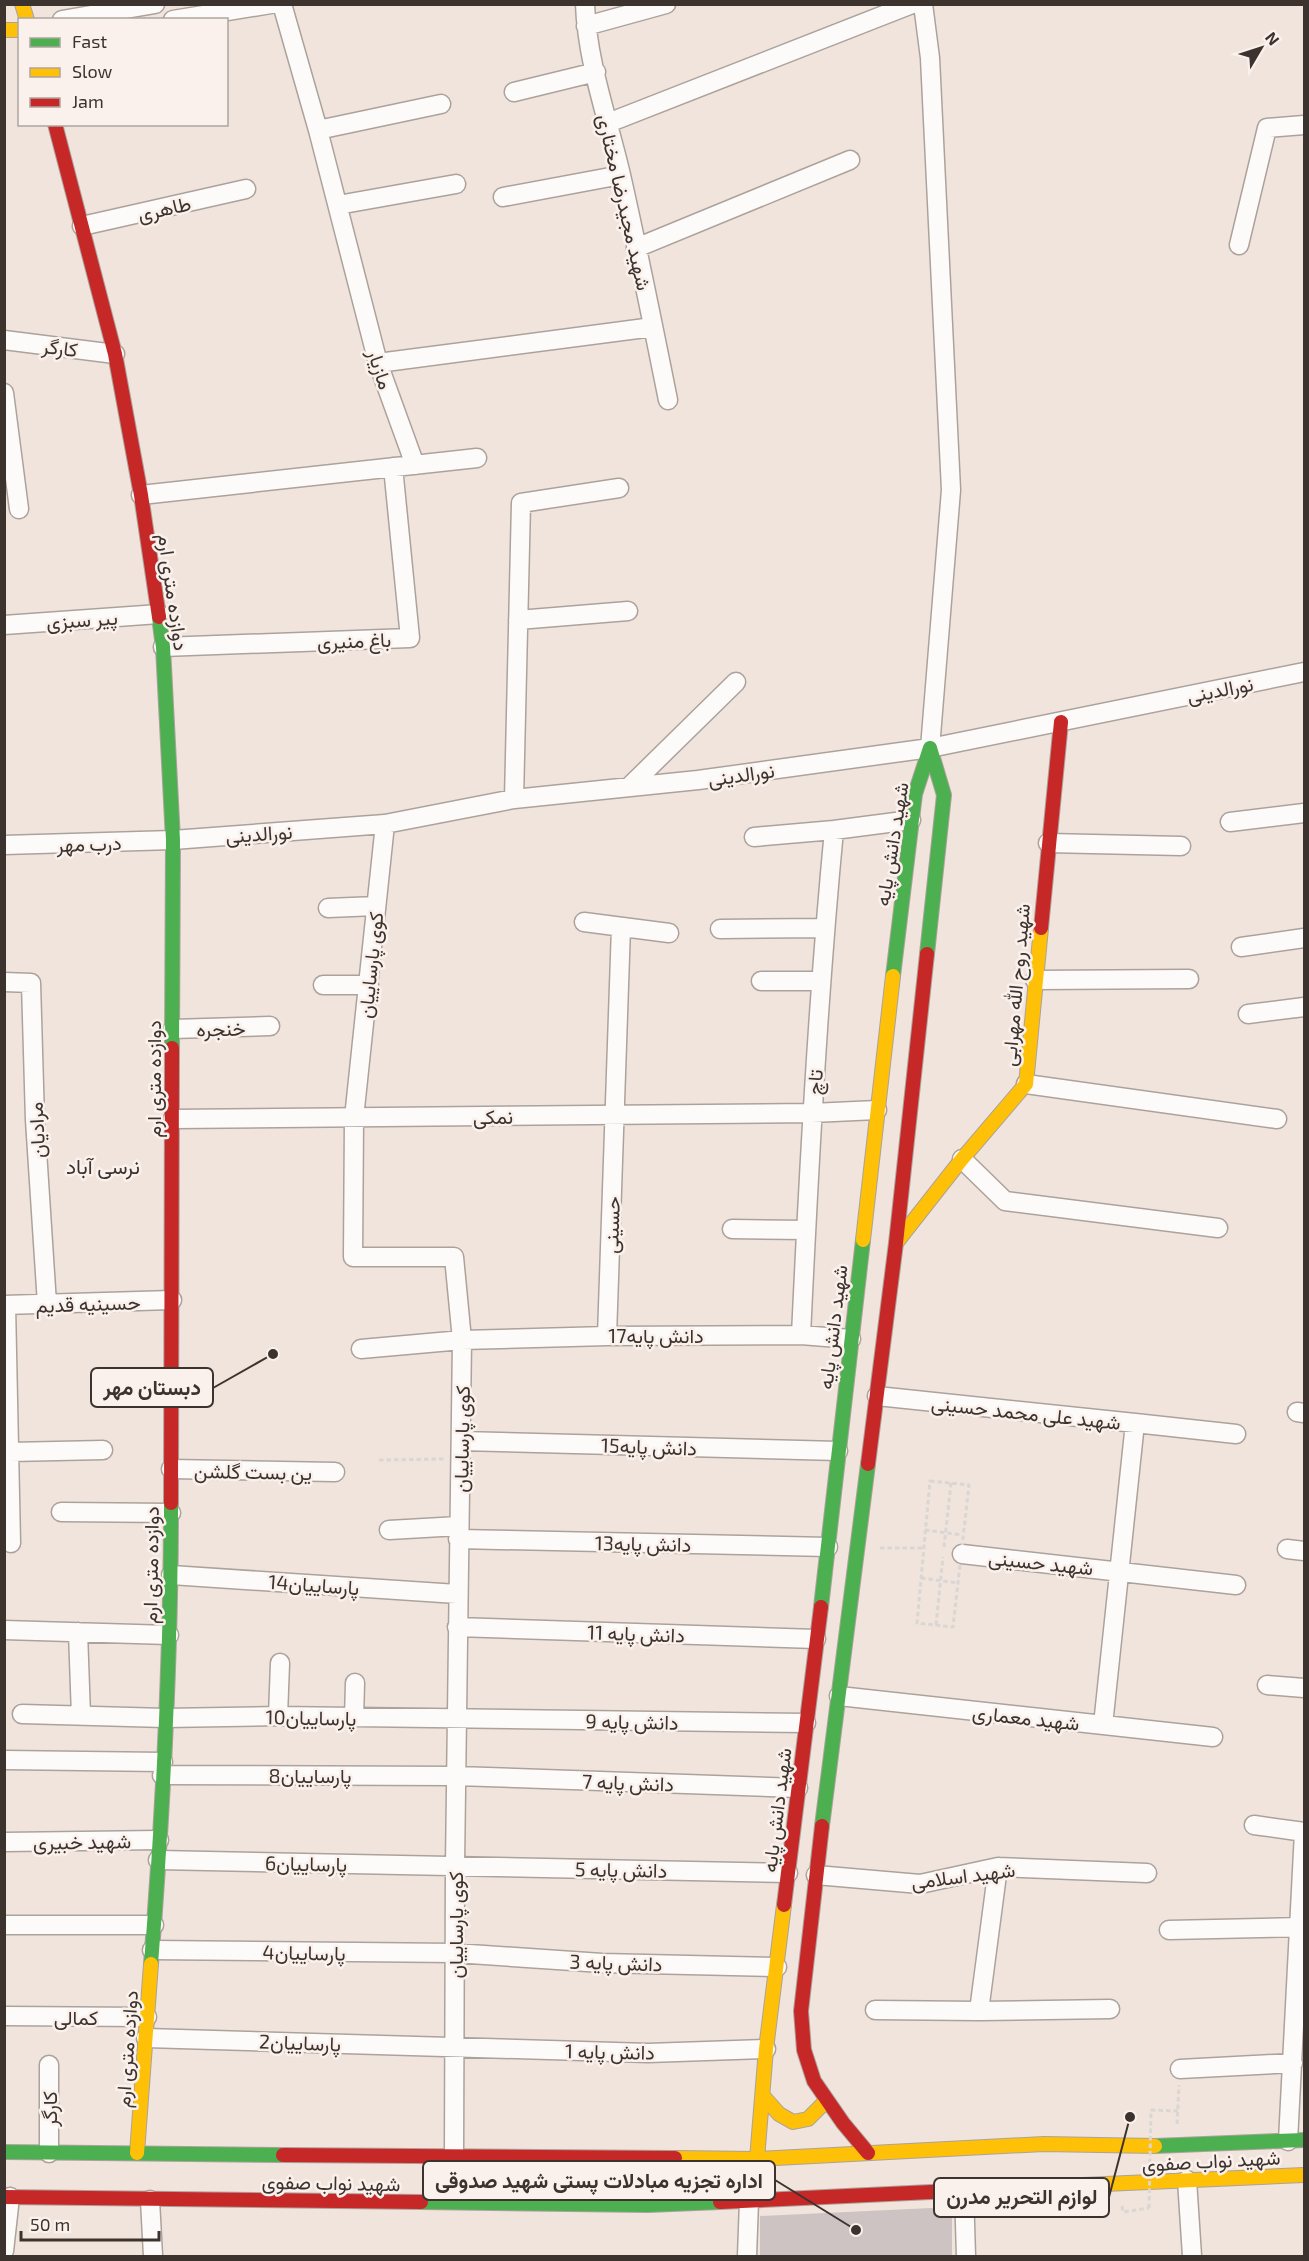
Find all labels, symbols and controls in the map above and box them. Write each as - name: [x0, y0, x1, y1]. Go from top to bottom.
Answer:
- legend: [18, 18, 228, 126]
- north arrow: [1231, 18, 1291, 78]
- text: N: [1262, 28, 1284, 49]
- text: Fast: [72, 30, 107, 52]
- text: Slow: [72, 60, 113, 82]
- text: Jam: [72, 90, 104, 112]
- street label: شهید مجیدرضا مختاری: [591, 112, 657, 293]
- street label: طاهری: [135, 190, 193, 228]
- street label: کارگر: [40, 333, 79, 363]
- street label: مازیار: [361, 345, 399, 393]
- street label: دوازده متری ارم: [152, 532, 194, 652]
- street label: پیر سبزی: [45, 605, 119, 636]
- street label: باغ منیری: [316, 627, 392, 656]
- street label: نورالدینی: [1185, 671, 1256, 709]
- street label: نورالدینی: [706, 757, 776, 793]
- street label: شهید دانش پایه: [869, 780, 916, 908]
- street label: نورالدینی: [225, 819, 293, 849]
- street label: درب مهر: [55, 830, 122, 858]
- street label: شهید روح الله مهرابی: [996, 903, 1037, 1068]
- street label: کوی پارساییان: [352, 910, 391, 1020]
- street label: خنجره: [196, 1016, 246, 1042]
- street label: دوازده متری ارم: [141, 1020, 167, 1138]
- street label: تاچ: [801, 1069, 830, 1096]
- street label: مرادیان: [23, 1101, 51, 1159]
- street label: نمکی: [473, 1104, 513, 1129]
- district label: نرسی آباد: [66, 1153, 140, 1180]
- street label: حسینی: [598, 1196, 625, 1254]
- street label: شهید دانش پایه: [812, 1263, 855, 1391]
- street label: حسینیه قدیم: [35, 1289, 141, 1319]
- street label: دانش پایه17: [608, 1323, 704, 1350]
- callout: دبستان مهر: [91, 1368, 213, 1407]
- text: دبستان مهر: [102, 1374, 201, 1401]
- street label: کوی پارساییان: [448, 1385, 477, 1493]
- street label: شهید علی محمد حسینی: [930, 1390, 1122, 1436]
- street label: دانش پایه15: [601, 1432, 697, 1463]
- street label: ین بست گلشن: [194, 1458, 312, 1485]
- street label: دوازده متری ارم: [137, 1506, 165, 1624]
- street label: دانش پایه13: [595, 1530, 691, 1559]
- street label: شهید حسینی: [987, 1545, 1095, 1581]
- street label: پارساییان14: [268, 1569, 360, 1602]
- street label: دانش پایه 11: [587, 1619, 685, 1650]
- street label: شهید معماری: [971, 1699, 1081, 1737]
- street label: پارساییان10: [265, 1704, 357, 1733]
- street label: دانش پایه 9: [585, 1708, 679, 1737]
- street label: شهید دانش پایه: [756, 1746, 799, 1874]
- street label: پارساییان8: [269, 1763, 351, 1790]
- street label: دانش پایه 7: [582, 1768, 674, 1799]
- street label: شهید خبیری: [33, 1828, 131, 1856]
- street label: پارساییان6: [265, 1850, 347, 1879]
- street label: دانش پایه 5: [575, 1856, 667, 1885]
- street label: شهید اسلامی: [910, 1857, 1017, 1895]
- street label: کوی پارساییان: [443, 1871, 470, 1979]
- street label: پارساییان4: [262, 1939, 346, 1968]
- street label: دانش پایه 3: [569, 1948, 663, 1979]
- street label: دوازده متری ارم: [110, 1989, 144, 2109]
- street label: کمالی: [54, 2005, 98, 2030]
- street label: پارساییان2: [259, 2029, 341, 2058]
- street label: دانش پایه 1: [565, 2038, 655, 2067]
- street label: کارگر: [37, 2091, 63, 2128]
- street label: شهید نواب صفوی: [1141, 2144, 1281, 2178]
- callout: اداره تجزیه مبادلات پستی شهید صدوقی: [423, 2161, 775, 2200]
- text: اداره تجزیه مبادلات پستی شهید صدوقی: [435, 2167, 763, 2195]
- street label: شهید نواب صفوی: [261, 2169, 401, 2197]
- callout: لوازم التحریر مدرن: [934, 2178, 1109, 2217]
- text: لوازم التحریر مدرن: [946, 2183, 1098, 2211]
- scale bar: [21, 2204, 159, 2242]
- text: 50 m: [30, 2213, 70, 2235]

